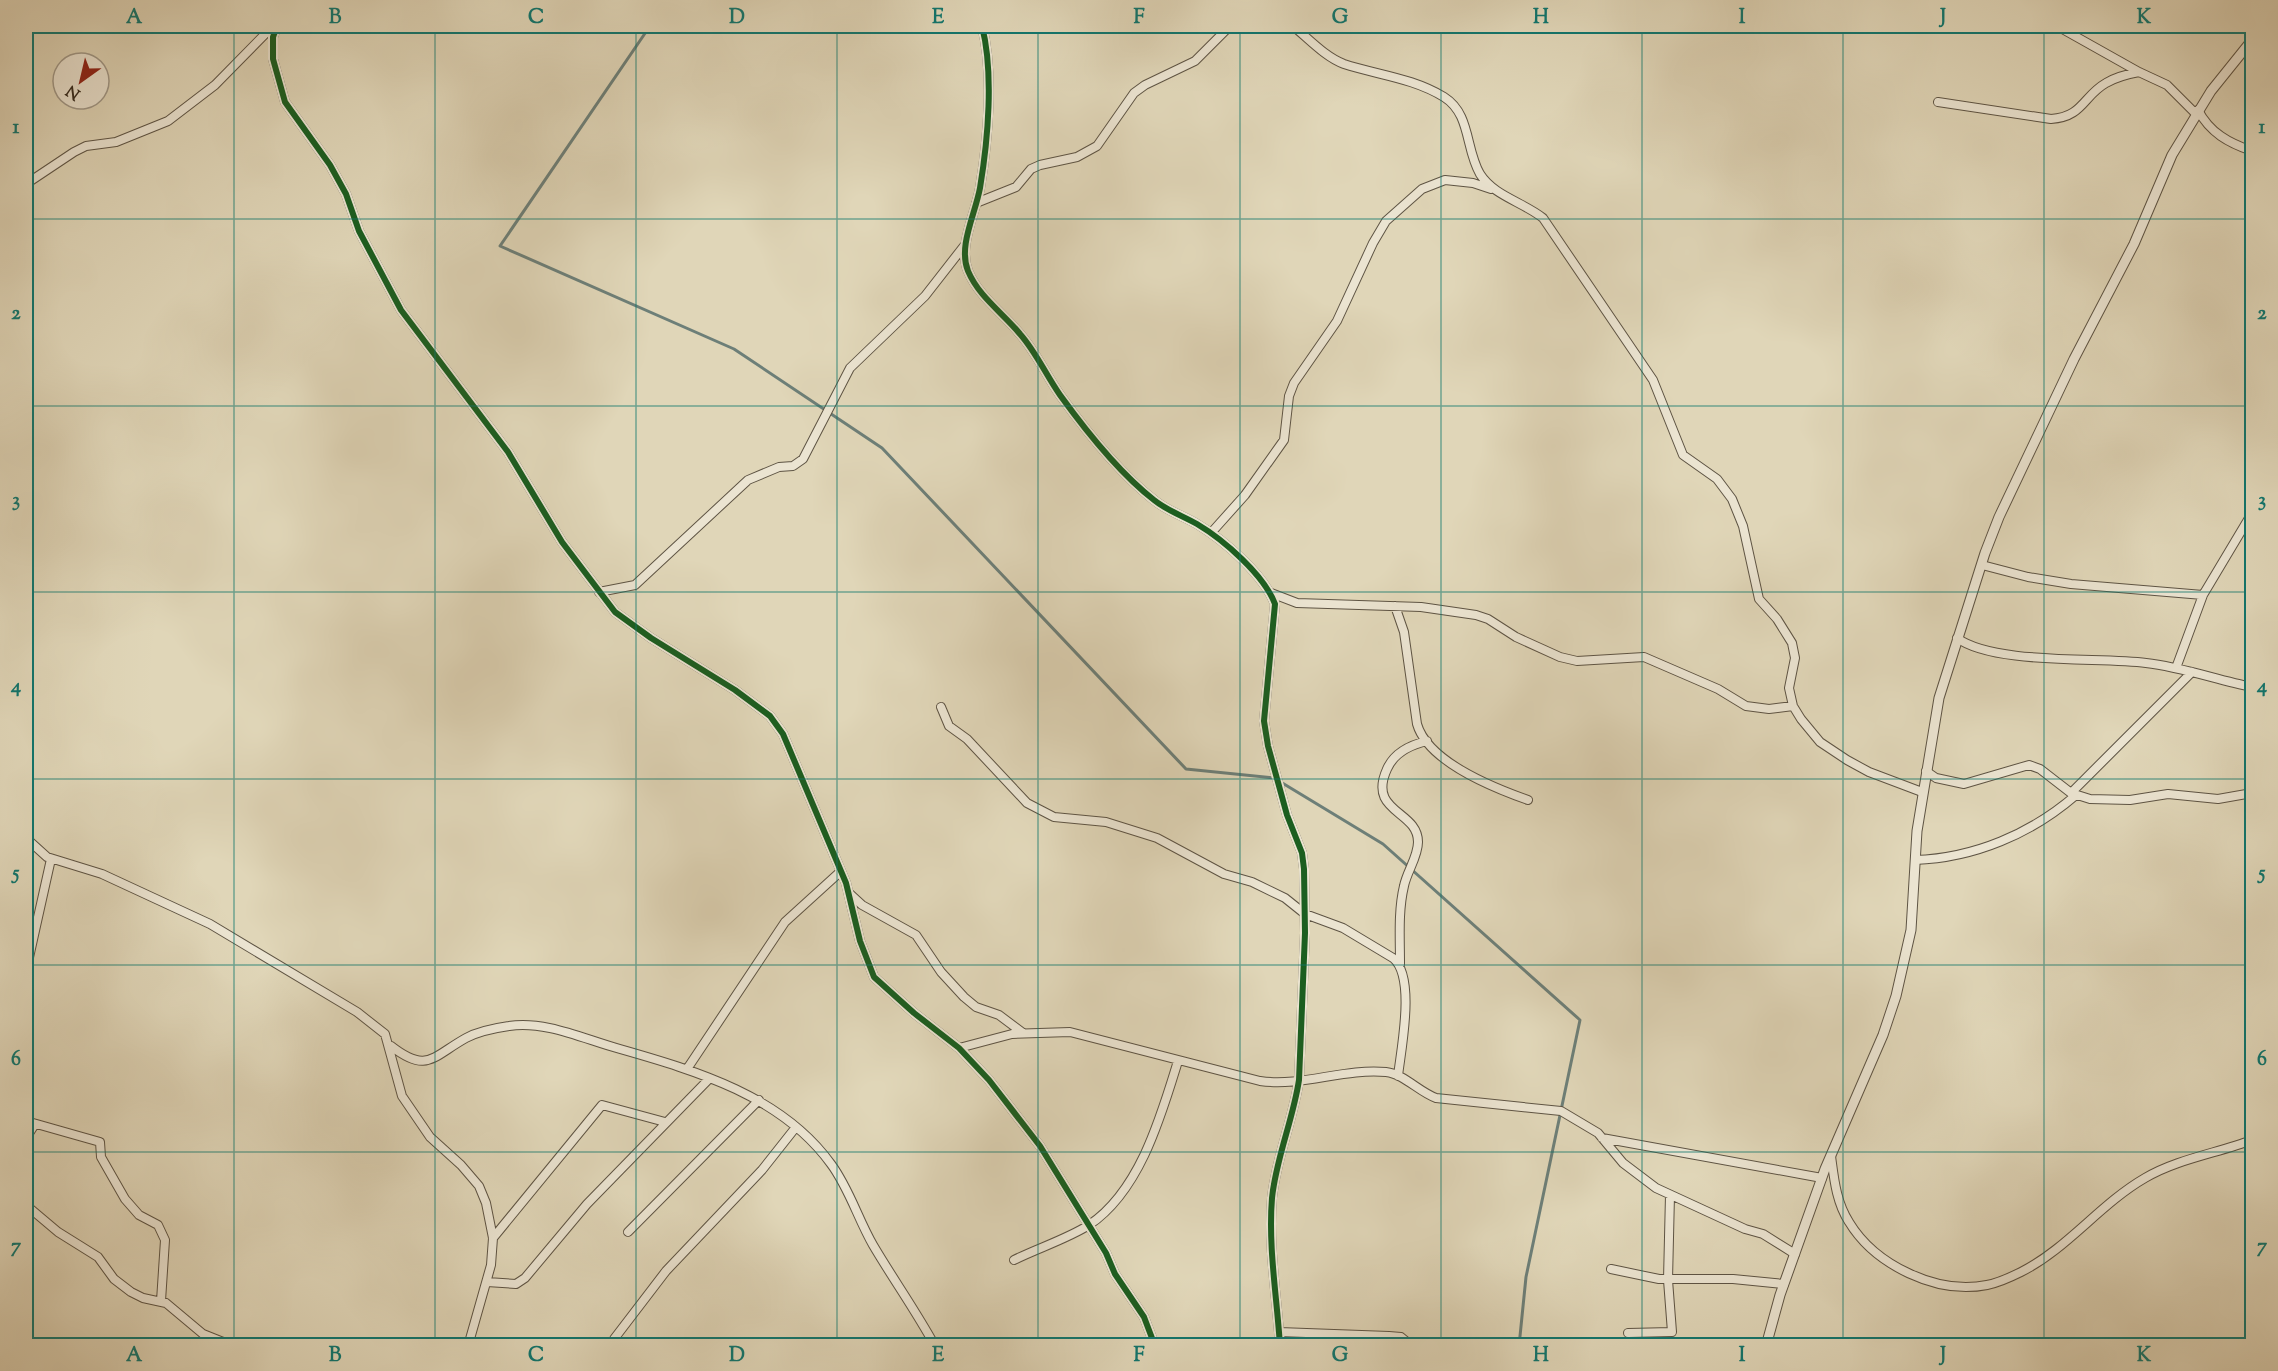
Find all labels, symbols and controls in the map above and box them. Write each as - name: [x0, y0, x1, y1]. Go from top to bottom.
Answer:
- text: A: [126, 4, 143, 33]
- text: B: [329, 4, 342, 33]
- text: C: [528, 4, 544, 33]
- text: D: [729, 4, 745, 33]
- text: E: [932, 4, 945, 33]
- text: F: [1133, 4, 1145, 33]
- text: G: [1332, 4, 1349, 33]
- text: H: [1533, 4, 1549, 33]
- text: I: [1739, 4, 1746, 33]
- text: J: [1938, 4, 1946, 33]
- text: K: [2137, 4, 2152, 33]
- north arrow: [51, 51, 111, 111]
- text: N: [62, 78, 86, 104]
- text: 1: [13, 114, 20, 143]
- text: 1: [2259, 114, 2266, 143]
- text: 2: [11, 300, 21, 329]
- text: 2: [2257, 300, 2267, 329]
- text: 3: [12, 487, 20, 516]
- text: 3: [2258, 487, 2266, 516]
- text: 4: [10, 673, 21, 702]
- text: 4: [2256, 673, 2267, 702]
- text: 5: [11, 860, 20, 889]
- text: 5: [2257, 860, 2266, 889]
- text: 6: [11, 1046, 21, 1075]
- text: 6: [2257, 1046, 2267, 1075]
- text: 7: [11, 1233, 22, 1262]
- text: 7: [2257, 1233, 2268, 1262]
- text: A: [126, 1342, 143, 1371]
- text: B: [329, 1342, 342, 1371]
- text: C: [528, 1342, 544, 1371]
- text: D: [729, 1342, 745, 1371]
- text: E: [932, 1342, 945, 1371]
- text: F: [1133, 1342, 1145, 1371]
- text: G: [1332, 1342, 1349, 1371]
- text: H: [1533, 1342, 1549, 1371]
- text: I: [1739, 1342, 1746, 1371]
- text: J: [1938, 1342, 1946, 1371]
- text: K: [2137, 1342, 2152, 1371]

